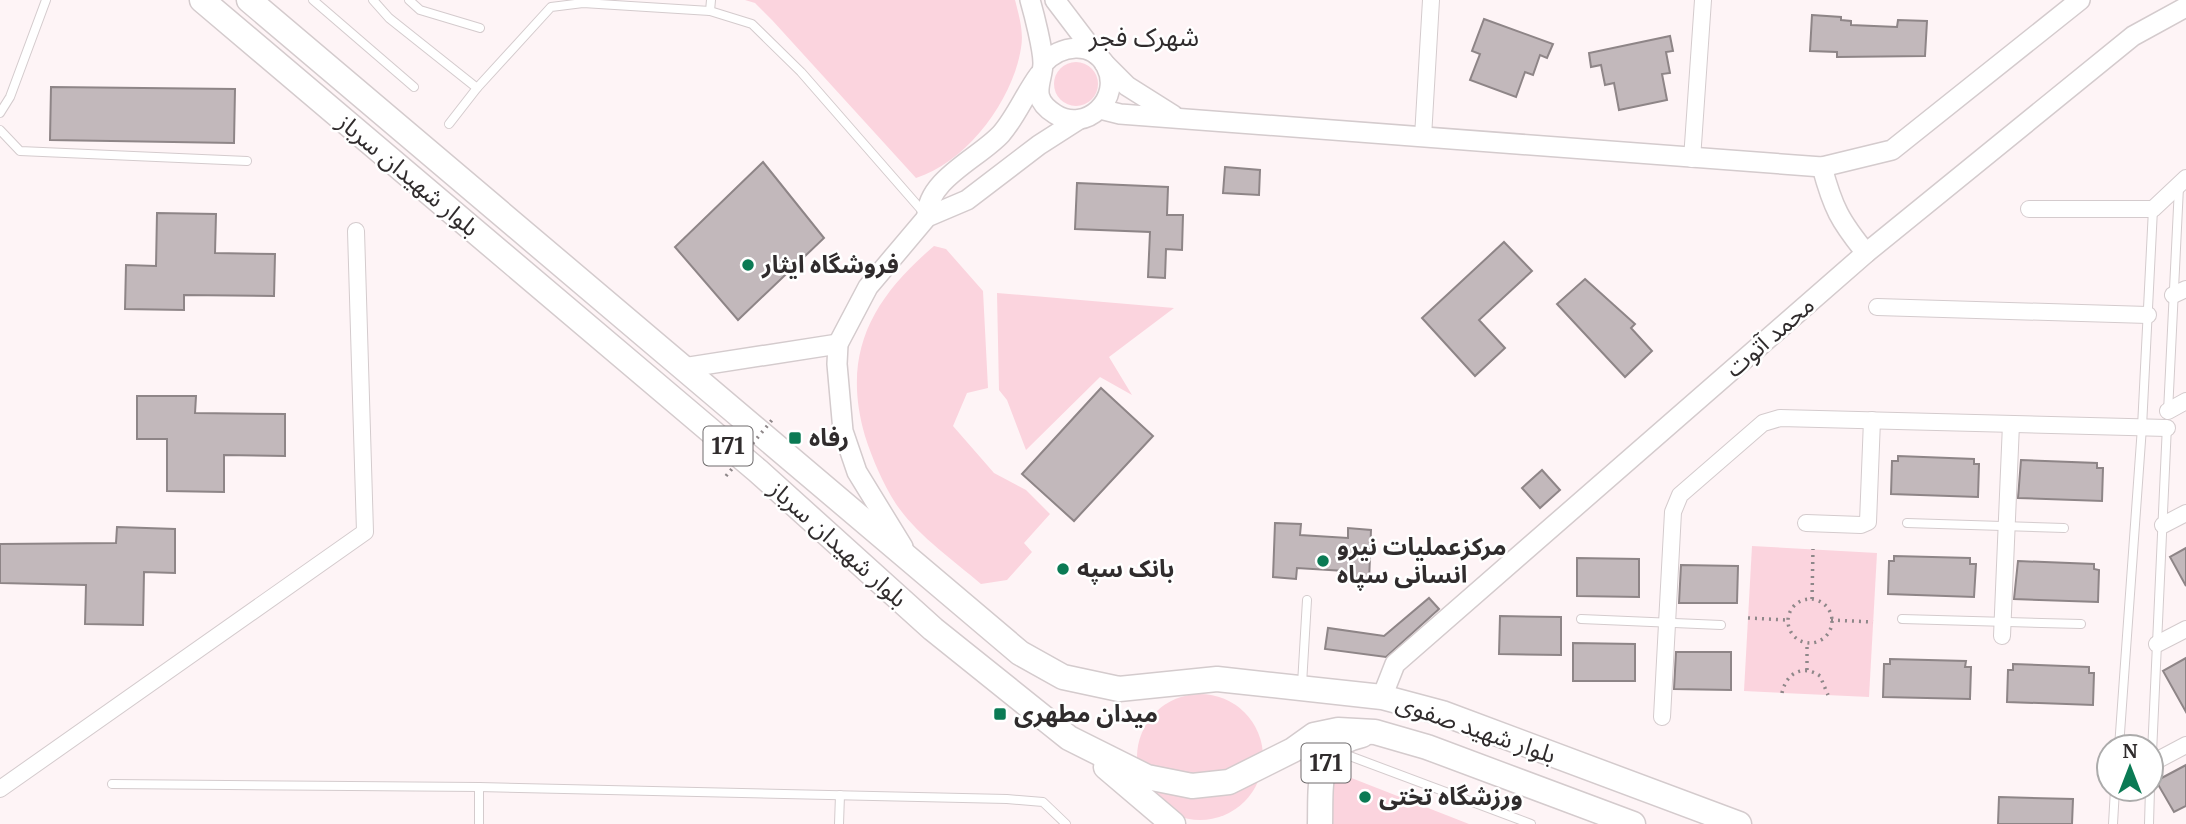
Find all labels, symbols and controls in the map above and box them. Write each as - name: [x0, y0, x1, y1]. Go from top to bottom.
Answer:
- district label: شهرک فجر: [1088, 20, 1199, 53]
- street label: بلوار شهیدان سرباز: [330, 106, 486, 243]
- place label: فروشگاه ایثار: [761, 249, 899, 280]
- marker: فروشگاه ایثار: [740, 257, 756, 273]
- street label: محمد آتوت: [1719, 289, 1821, 384]
- place label: رفاه: [809, 422, 849, 453]
- road number: 171: [704, 426, 752, 466]
- marker: رفاه: [787, 430, 803, 446]
- street label: بلوار شهیدان سرباز: [762, 473, 914, 614]
- place label: مرکزعملیات نیرو انسانی سپاه: [1337, 531, 1506, 591]
- place label: بانک سپه: [1077, 553, 1174, 585]
- marker: مرکزعملیات نیرو انسانی سپاه: [1315, 553, 1331, 569]
- marker: بانک سپه: [1055, 561, 1071, 577]
- street label: بلوار شهید صفوی: [1392, 687, 1560, 770]
- place label: میدان مطهری: [1014, 698, 1158, 729]
- marker: میدان مطهری: [992, 706, 1008, 722]
- north arrow: [2095, 733, 2165, 803]
- text: N: [2122, 739, 2138, 763]
- road number: 171: [1302, 744, 1350, 782]
- place label: ورزشگاه تختی: [1379, 781, 1523, 812]
- marker: ورزشگاه تختی: [1357, 789, 1373, 805]

